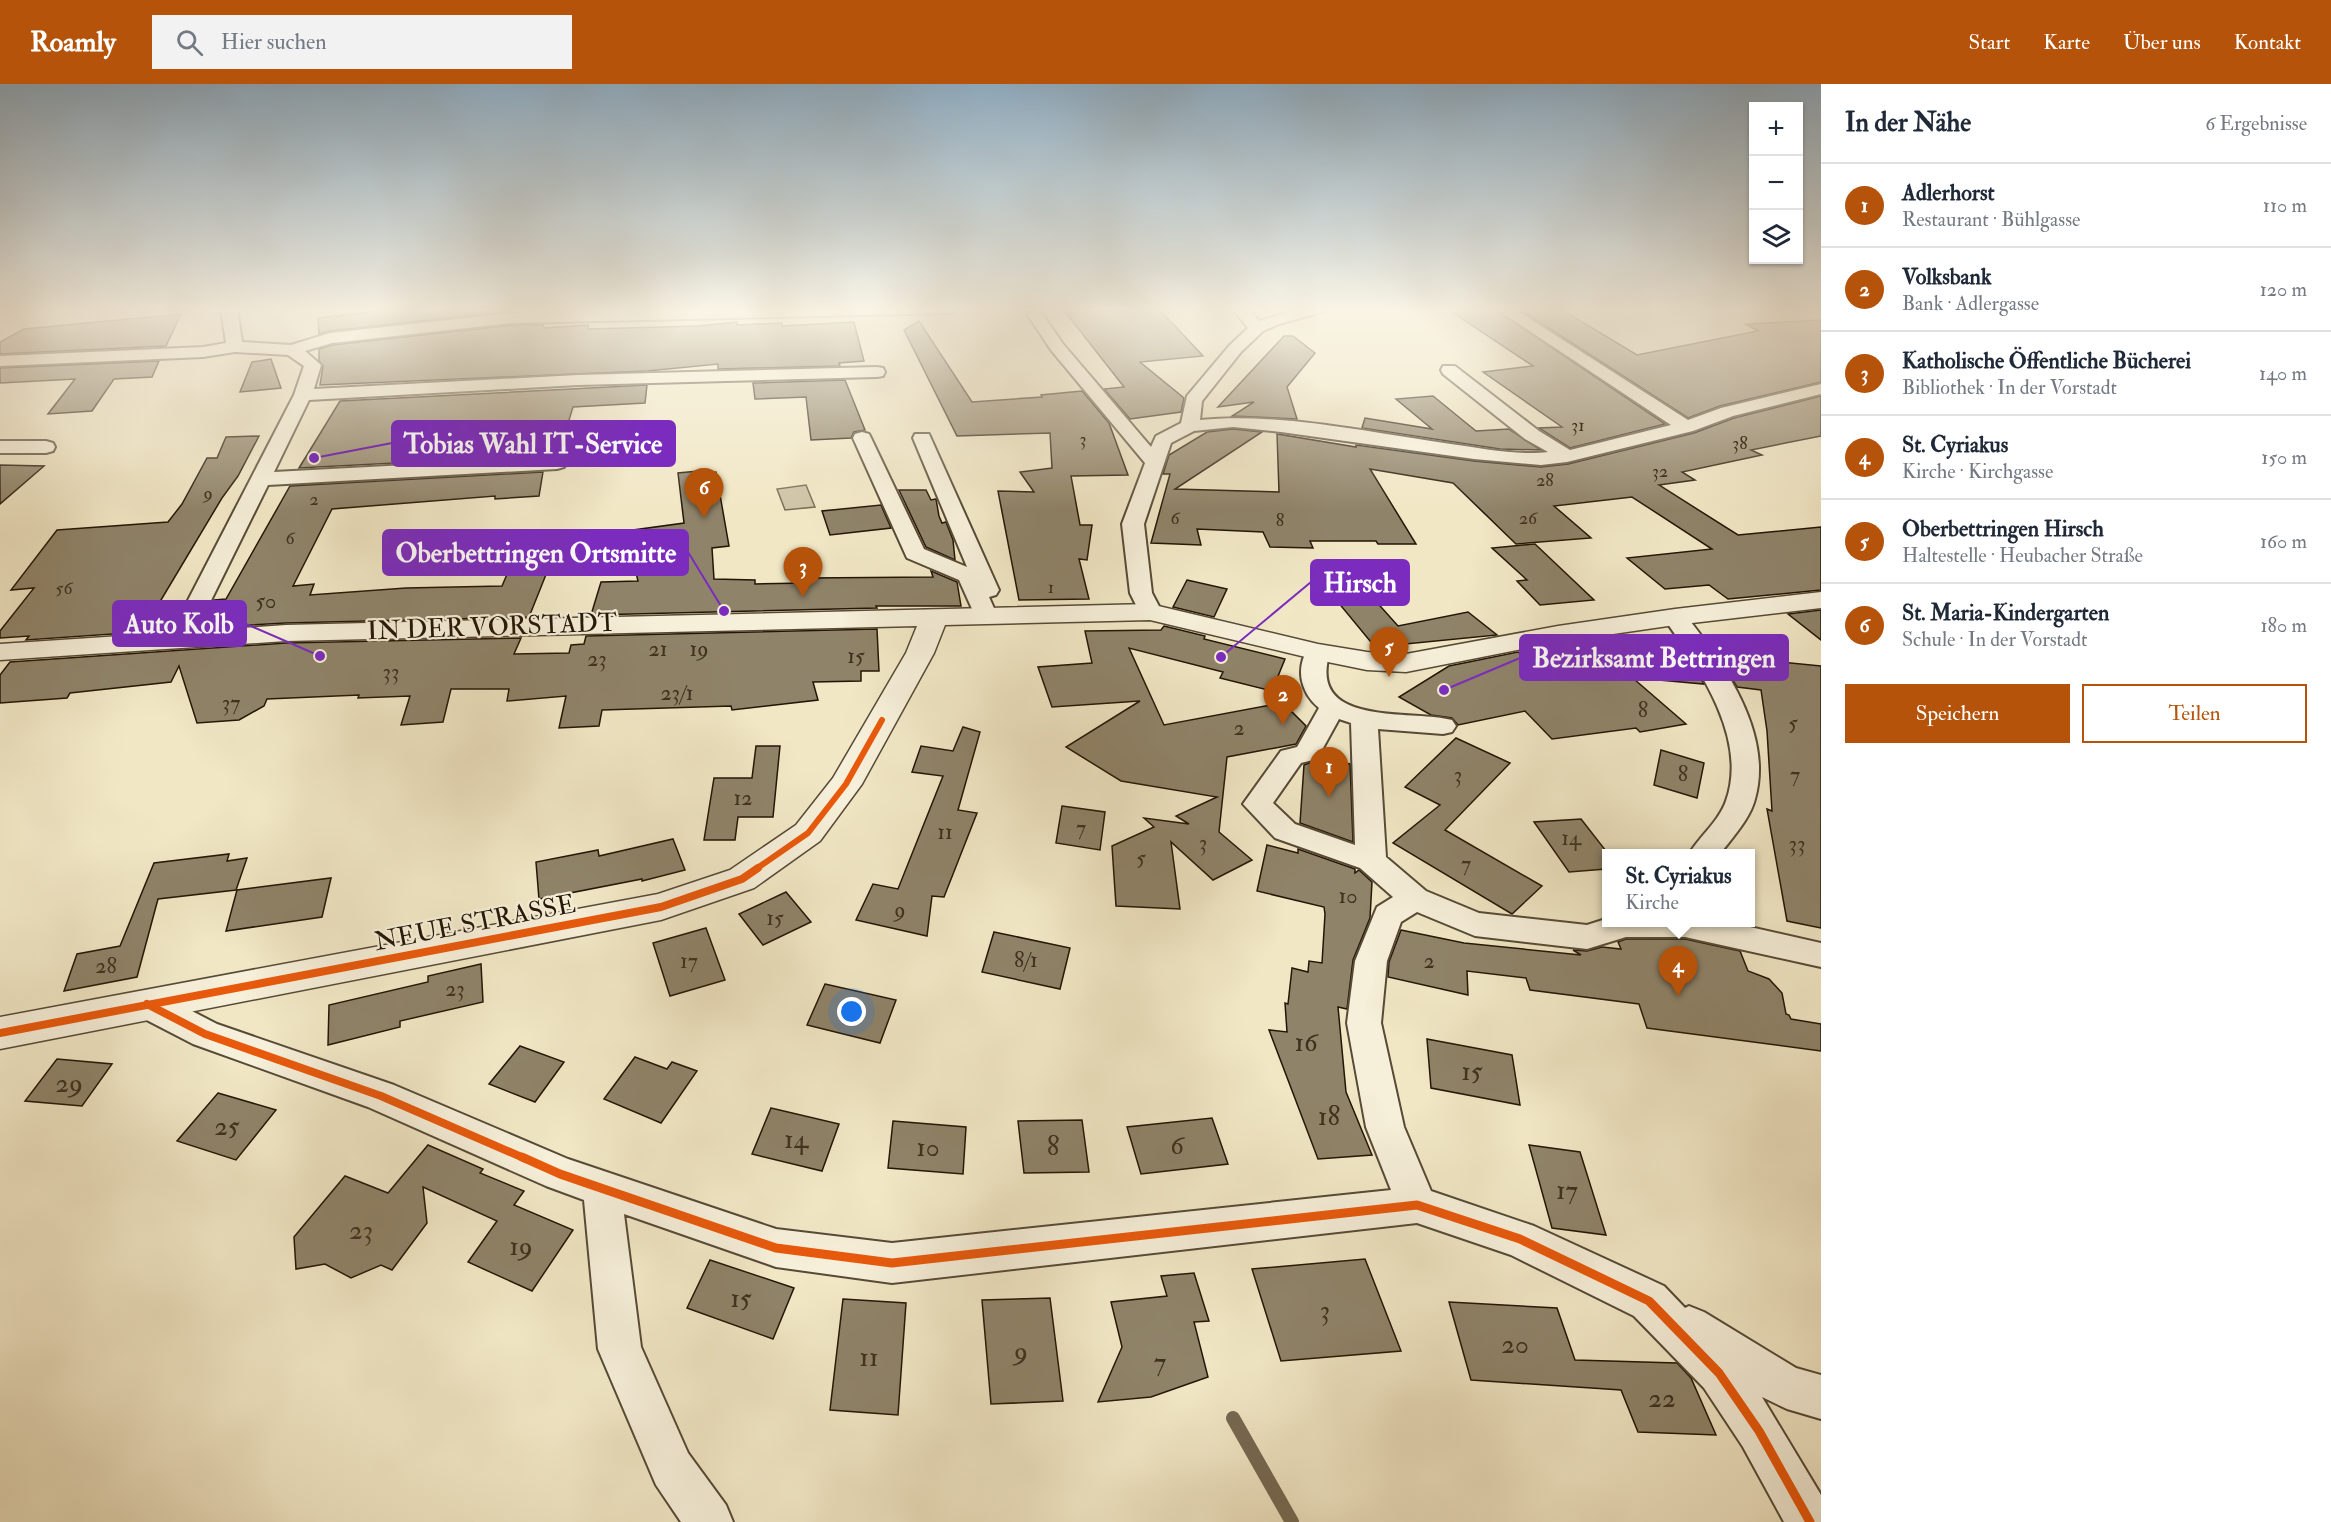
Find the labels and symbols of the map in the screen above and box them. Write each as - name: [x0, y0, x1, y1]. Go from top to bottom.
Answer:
- house number: 31: [1571, 414, 1585, 437]
- callout: Tobias Wahl IT-Service: [392, 421, 675, 466]
- text: Tobias Wahl IT-Service: [403, 428, 663, 461]
- house number: 3: [1080, 428, 1086, 451]
- house number: 38: [1732, 432, 1748, 455]
- house number: 32: [1652, 460, 1668, 483]
- pin: 6: [684, 468, 724, 518]
- house number: 28: [1536, 469, 1554, 492]
- house number: 9: [201, 482, 213, 505]
- house number: 2: [309, 488, 319, 511]
- house number: 6: [1170, 507, 1180, 530]
- house number: 26: [1519, 507, 1538, 530]
- house number: 8: [1276, 509, 1284, 532]
- house number: 6: [285, 527, 295, 550]
- callout: Oberbettringen Ortsmitte: [383, 530, 688, 575]
- text: Oberbettringen Ortsmitte: [396, 537, 677, 571]
- pin: 3: [784, 548, 822, 597]
- callout: Hirsch: [1311, 560, 1409, 605]
- text: Hirsch: [1323, 567, 1398, 600]
- house number: 1: [1048, 576, 1054, 599]
- house number: 56: [56, 577, 73, 600]
- house number: 50: [256, 587, 276, 615]
- callout: Auto Kolb: [113, 601, 246, 646]
- street label: IN DER VORSTADT: [366, 607, 618, 647]
- text: Auto Kolb: [123, 608, 234, 641]
- pin: 5: [1370, 628, 1408, 677]
- house number: 21: [648, 635, 668, 663]
- house number: 19: [689, 635, 709, 663]
- callout: Bezirksamt Bettringen: [1520, 635, 1788, 680]
- house number: 15: [847, 642, 865, 670]
- text: Bezirksamt Bettringen: [1532, 642, 1776, 676]
- house number: 23: [587, 645, 607, 673]
- house number: 33: [383, 658, 399, 686]
- pin: 2: [1264, 676, 1302, 725]
- house number: 23/1: [660, 679, 694, 707]
- house number: 37: [222, 689, 240, 717]
- house number: 8: [1638, 696, 1648, 724]
- house number: 5: [1788, 709, 1798, 737]
- house number: 2: [1233, 714, 1245, 742]
- pin: 1: [1310, 748, 1348, 797]
- house number: 8: [1678, 760, 1688, 788]
- house number: 3: [1454, 761, 1462, 789]
- house number: 7: [1790, 761, 1800, 789]
- house number: 12: [733, 784, 753, 812]
- house number: 7: [1076, 814, 1086, 842]
- house number: 11: [937, 818, 953, 846]
- house number: 14: [1561, 824, 1582, 852]
- house number: 3: [1199, 829, 1207, 857]
- house number: 33: [1789, 830, 1805, 858]
- house number: 5: [1136, 844, 1146, 872]
- house number: 7: [1461, 850, 1471, 878]
- house number: 10: [1338, 882, 1358, 910]
- street label: NEUE STRASSE: [372, 888, 578, 958]
- house number: 9: [892, 896, 906, 924]
- house number: 15: [766, 904, 784, 932]
- house number: 8/1: [1014, 946, 1038, 974]
- pin: 4: [1658, 946, 1698, 996]
- house number: 17: [680, 947, 698, 975]
- house number: 2: [1423, 947, 1435, 975]
- house number: 28: [95, 952, 117, 980]
- house number: 23: [445, 975, 465, 1003]
- your location: [837, 997, 866, 1026]
- house number: 16: [1294, 1026, 1319, 1059]
- house number: 15: [1461, 1055, 1483, 1088]
- house number: 29: [55, 1067, 83, 1100]
- house number: 18: [1318, 1100, 1340, 1133]
- house number: 25: [214, 1110, 240, 1143]
- house number: 14: [784, 1123, 810, 1156]
- house number: 6: [1170, 1129, 1185, 1162]
- house number: 8: [1047, 1130, 1059, 1163]
- house number: 10: [916, 1131, 940, 1164]
- house number: 17: [1556, 1174, 1578, 1207]
- house number: 23: [349, 1214, 373, 1247]
- house number: 19: [509, 1230, 533, 1263]
- house number: 15: [730, 1282, 752, 1315]
- house number: 3: [1320, 1294, 1330, 1327]
- house number: 20: [1501, 1328, 1529, 1361]
- house number: 9: [1012, 1335, 1028, 1368]
- house number: 11: [859, 1341, 879, 1374]
- house number: 7: [1154, 1346, 1166, 1379]
- house number: 22: [1648, 1382, 1676, 1415]

